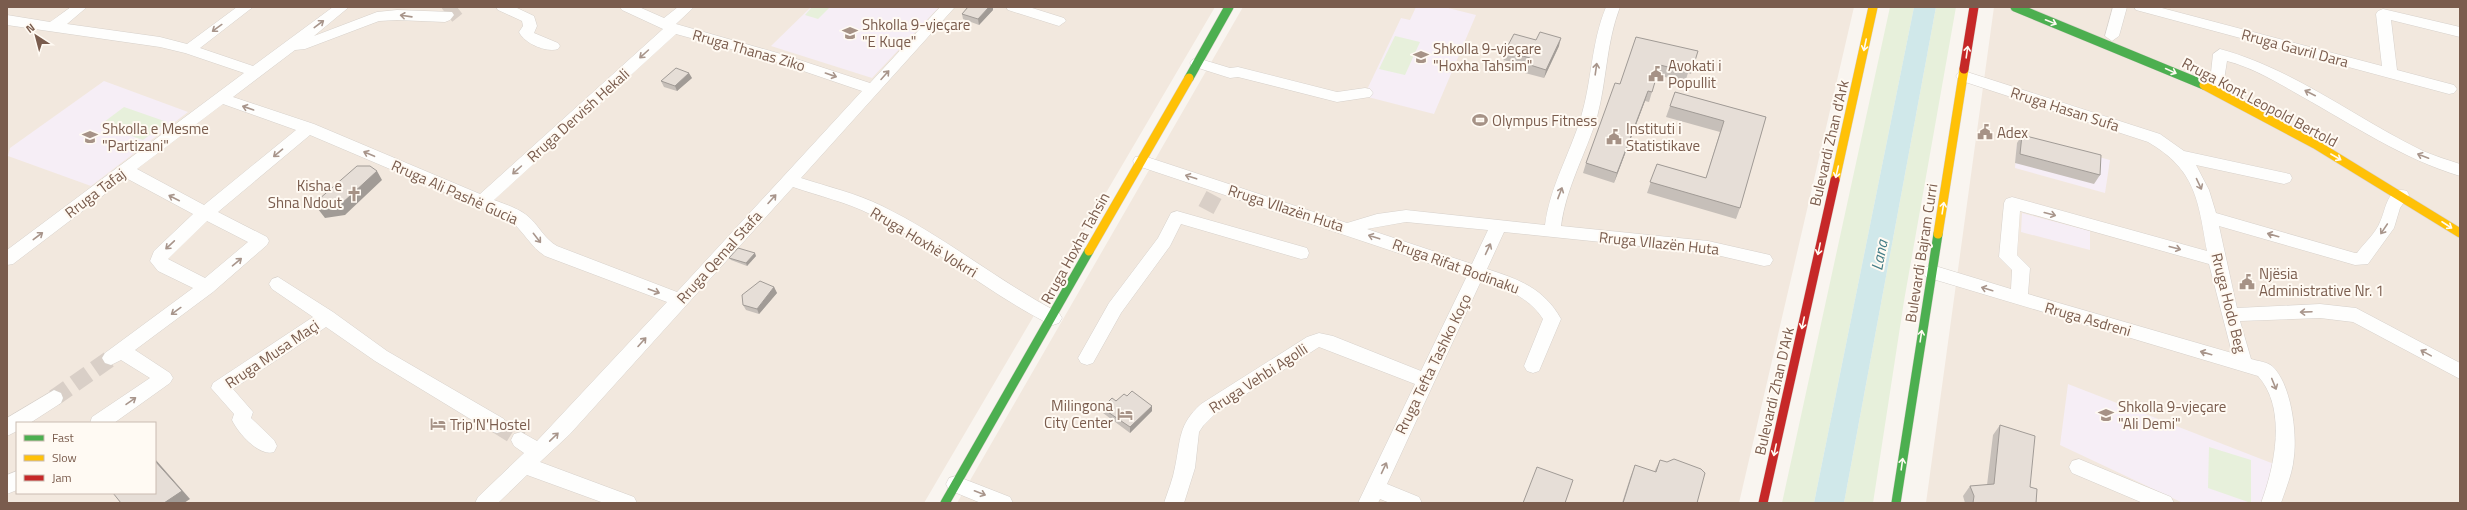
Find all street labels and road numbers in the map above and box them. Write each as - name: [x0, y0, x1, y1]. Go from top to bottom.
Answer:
- street label: Rruga Thanas Ziko: [690, 23, 808, 77]
- street label: Rruga Gavril Dara: [2239, 23, 2352, 73]
- street label: Rruga Kont Leopold Bertold: [2178, 51, 2342, 153]
- street label: Rruga Dervish Hekali: [522, 63, 634, 167]
- street label: Bulevardi Zhan d'Ark: [1803, 78, 1855, 208]
- street label: Rruga Hasan Sufa: [2008, 81, 2123, 138]
- street label: Rruga Ali Pashë Gucia: [388, 154, 523, 231]
- street label: Rruga Tafaj: [60, 163, 130, 223]
- street label: Rruga Vllazën Huta: [1225, 178, 1347, 238]
- street label: Bulevardi Bajram Curri: [1899, 182, 1943, 324]
- street label: Rruga Hoxha Tahsin: [1035, 188, 1115, 308]
- street label: Rruga Hoxhë Vokrri: [866, 201, 982, 283]
- street label: Rruga Qemal Stafa: [671, 205, 768, 309]
- street label: Rruga Vllazën Huta: [1598, 225, 1721, 261]
- street label: Rruga Rifat Bodinaku: [1389, 232, 1523, 300]
- street label: Rruga Hodo Beg: [2205, 250, 2253, 356]
- street label: Rruga Tefta Tashko Koço: [1389, 290, 1477, 438]
- street label: Rruga Asdreni: [2042, 296, 2134, 342]
- street label: Rruga Musa Maçi: [220, 314, 324, 394]
- street label: Bulevardi Zhan D'Ark: [1748, 325, 1800, 457]
- street label: Rruga Vehbi Agolli: [1204, 337, 1312, 419]

